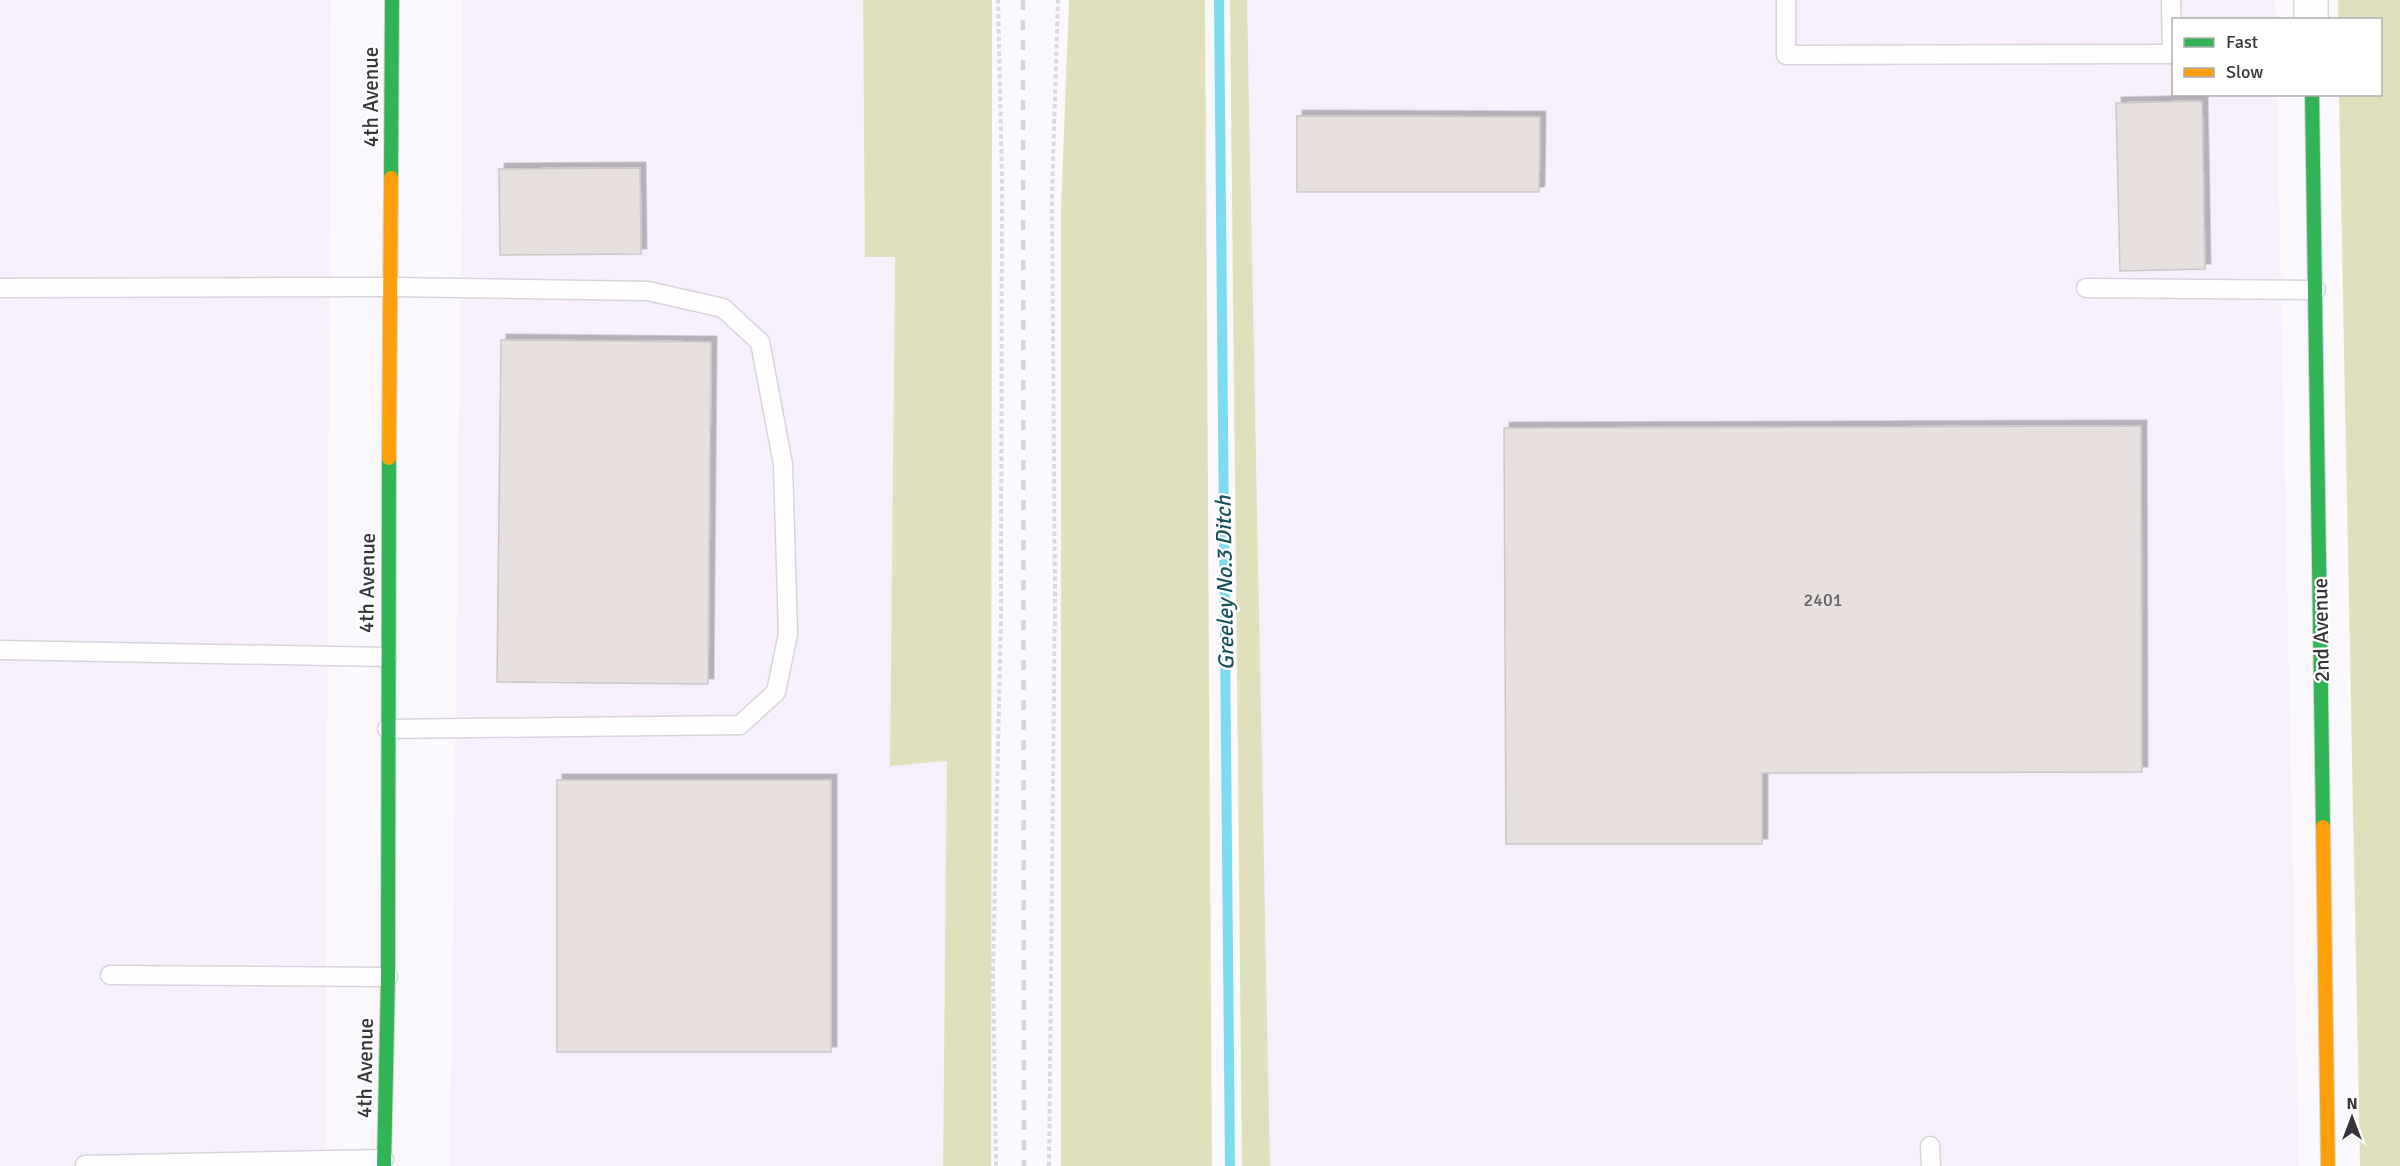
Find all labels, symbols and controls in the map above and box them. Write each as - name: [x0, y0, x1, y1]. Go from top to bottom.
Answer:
- legend: [2172, 18, 2382, 96]
- text: Fast: [2226, 31, 2258, 53]
- street label: 4th Avenue: [358, 47, 384, 147]
- text: Slow: [2226, 61, 2263, 83]
- water label: Greeley No.3 Ditch: [1209, 494, 1240, 671]
- street label: 4th Avenue: [353, 533, 381, 633]
- street label: 2nd Avenue: [2307, 578, 2335, 682]
- house number: 2401: [1804, 589, 1842, 611]
- street label: 4th Avenue: [351, 1018, 379, 1118]
- north arrow: [2322, 1088, 2382, 1148]
- text: N: [2346, 1094, 2358, 1114]

